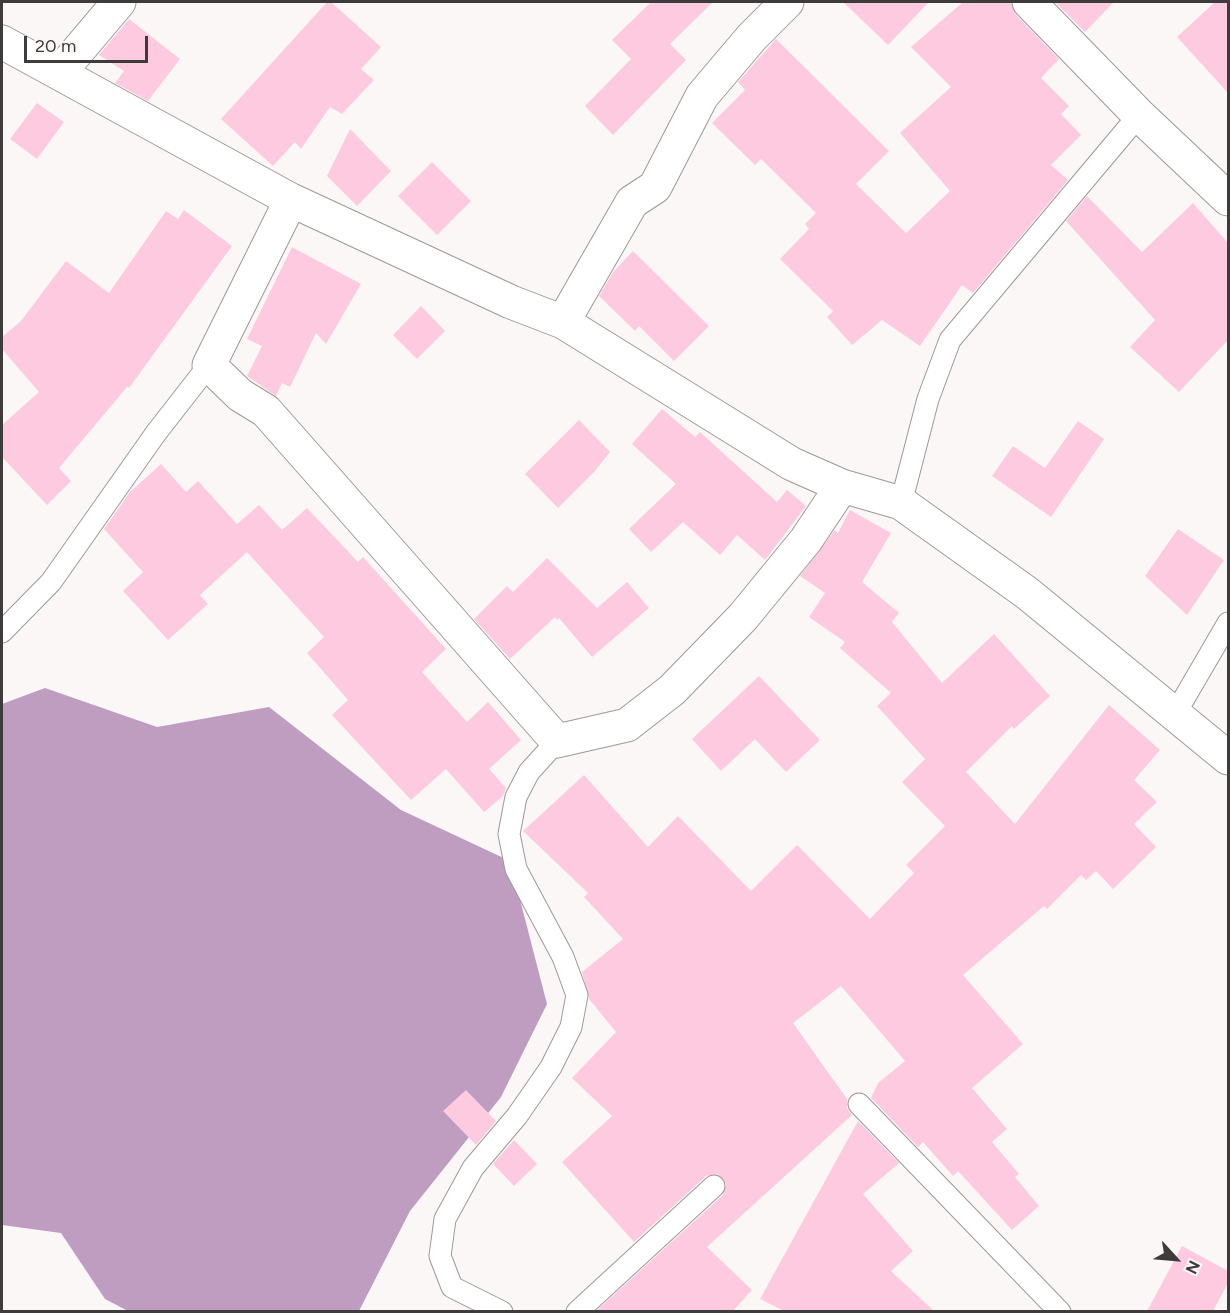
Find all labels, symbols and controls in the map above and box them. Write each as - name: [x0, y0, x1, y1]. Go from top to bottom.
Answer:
- scale bar: [27, 24, 152, 62]
- text: 20 m: [35, 35, 76, 57]
- north arrow: [1146, 1229, 1206, 1289]
- text: N: [1181, 1257, 1204, 1277]

